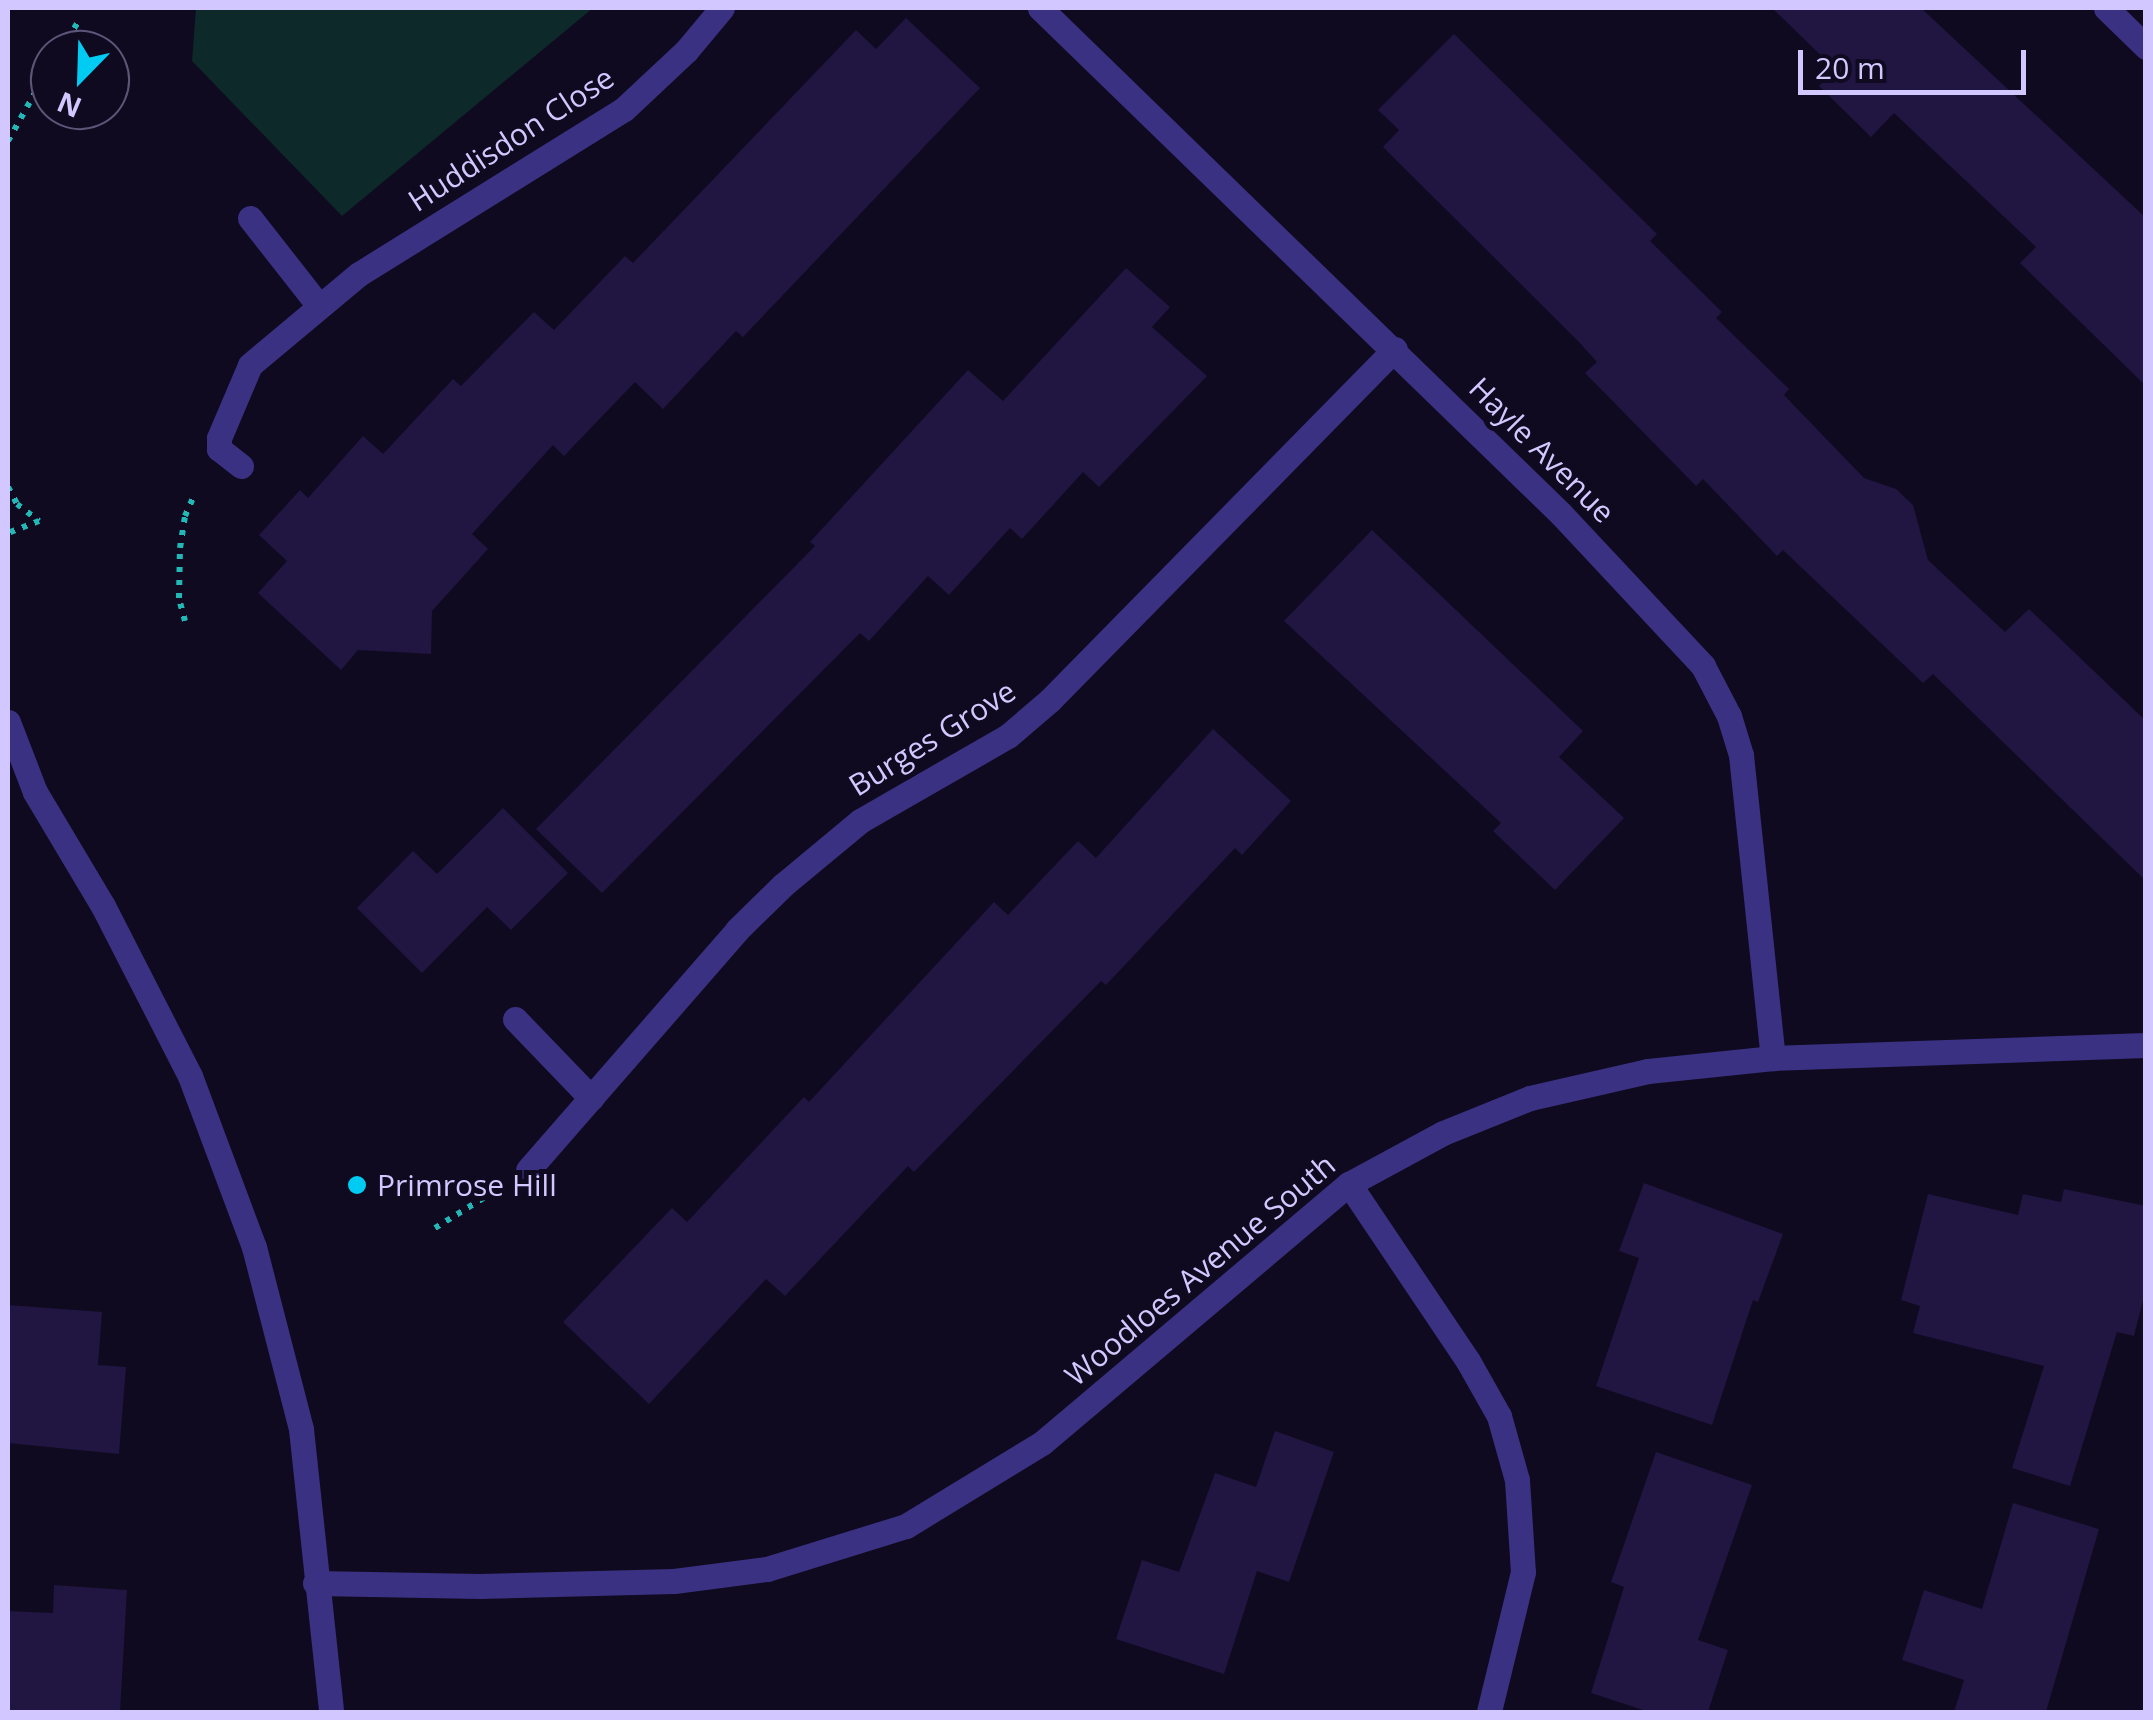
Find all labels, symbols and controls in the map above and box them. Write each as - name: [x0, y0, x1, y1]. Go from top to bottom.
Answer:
- north arrow: [30, 30, 130, 130]
- scale bar: [1803, 30, 2030, 92]
- text: 20 m: [1815, 47, 1885, 88]
- street label: Huddisdon Close: [402, 59, 620, 219]
- text: N: [51, 84, 87, 128]
- street label: Hayle Avenue: [1462, 370, 1622, 530]
- street label: Burges Grove: [842, 673, 1022, 803]
- street label: Woodloes Avenue South: [1058, 1147, 1342, 1393]
- place label: Primrose Hill: [377, 1167, 557, 1203]
- marker: Primrose Hill: [346, 1174, 368, 1196]

